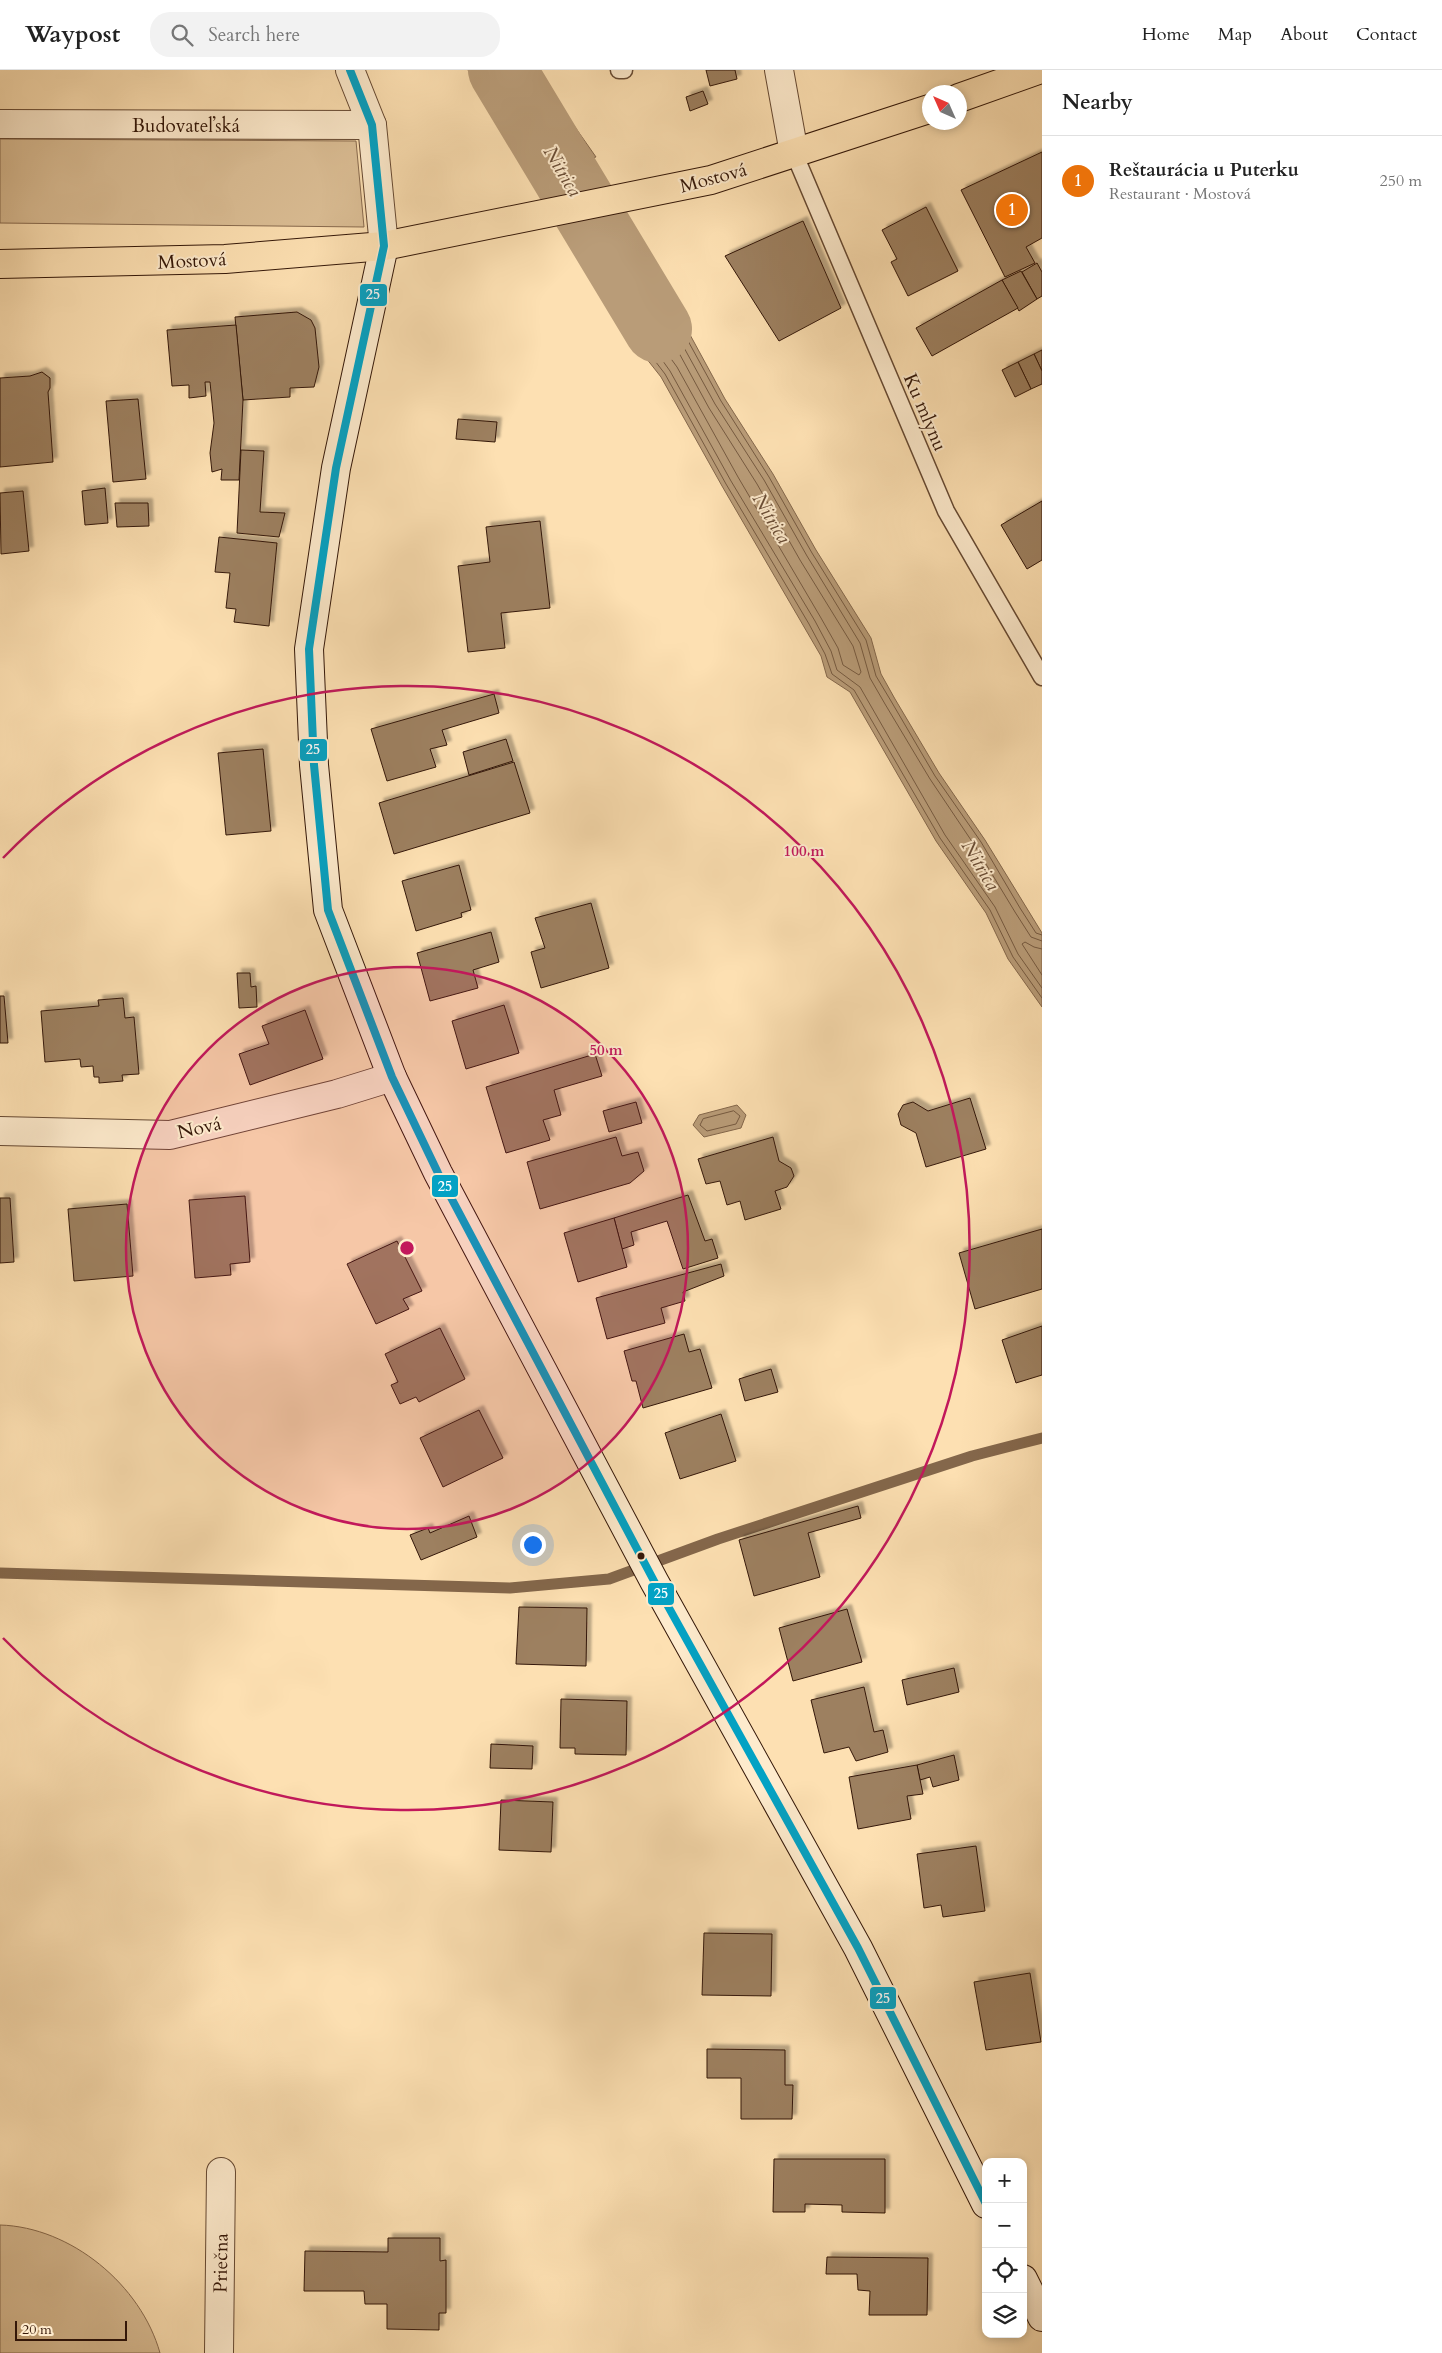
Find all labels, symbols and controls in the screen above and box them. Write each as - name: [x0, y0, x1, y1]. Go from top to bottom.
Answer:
- search box: [150, 12, 500, 57]
- text: Waypost: [25, 18, 120, 51]
- icon: search: [168, 21, 196, 49]
- text: Search here: [208, 22, 300, 48]
- text: Home: [1142, 22, 1190, 47]
- text: Map: [1218, 22, 1252, 47]
- text: About: [1280, 22, 1328, 47]
- text: Contact: [1356, 22, 1417, 47]
- north arrow: [922, 85, 967, 130]
- text: Nearby: [1062, 88, 1133, 117]
- street label: Budovateľská: [132, 113, 240, 139]
- water label: Nitrica: [537, 141, 588, 202]
- street label: Mostová: [677, 157, 750, 199]
- text: Reštaurácia u Puterku: [1109, 157, 1299, 183]
- text: 1: [1074, 170, 1082, 192]
- text: 250 m: [1380, 170, 1422, 192]
- text: Restaurant · Mostová: [1109, 183, 1251, 205]
- pin: 1: [996, 191, 1028, 229]
- street label: Mostová: [157, 246, 227, 276]
- line badge: 25: [359, 283, 388, 307]
- text: 25: [366, 285, 380, 304]
- street label: Ku mlynu: [897, 370, 953, 455]
- water label: Nitrica: [746, 488, 797, 549]
- line badge: 25: [299, 738, 328, 762]
- text: 25: [306, 740, 320, 759]
- water label: Nitrica: [955, 835, 1006, 896]
- text: 100 m: [784, 841, 825, 861]
- text: 50 m: [589, 1040, 623, 1060]
- street label: Nová: [175, 1110, 224, 1146]
- line badge: 25: [431, 1174, 459, 1198]
- text: 25: [438, 1177, 452, 1196]
- centre of rings: [398, 1239, 416, 1257]
- your location: [520, 1532, 546, 1558]
- unlabelled marker: [636, 1551, 646, 1561]
- line badge: 25: [647, 1582, 675, 1606]
- text: 25: [654, 1584, 668, 1603]
- line badge: 25: [869, 1986, 897, 2010]
- text: 25: [876, 1989, 890, 2008]
- map controls: [982, 2158, 1027, 2338]
- button: +: [982, 2158, 1027, 2203]
- button: −: [982, 2203, 1027, 2248]
- street label: Priečna: [207, 2233, 235, 2293]
- button: locate: [982, 2248, 1027, 2293]
- button: layers: [982, 2293, 1027, 2338]
- scale bar: [15, 2318, 128, 2341]
- text: 20 m: [22, 2320, 52, 2339]

